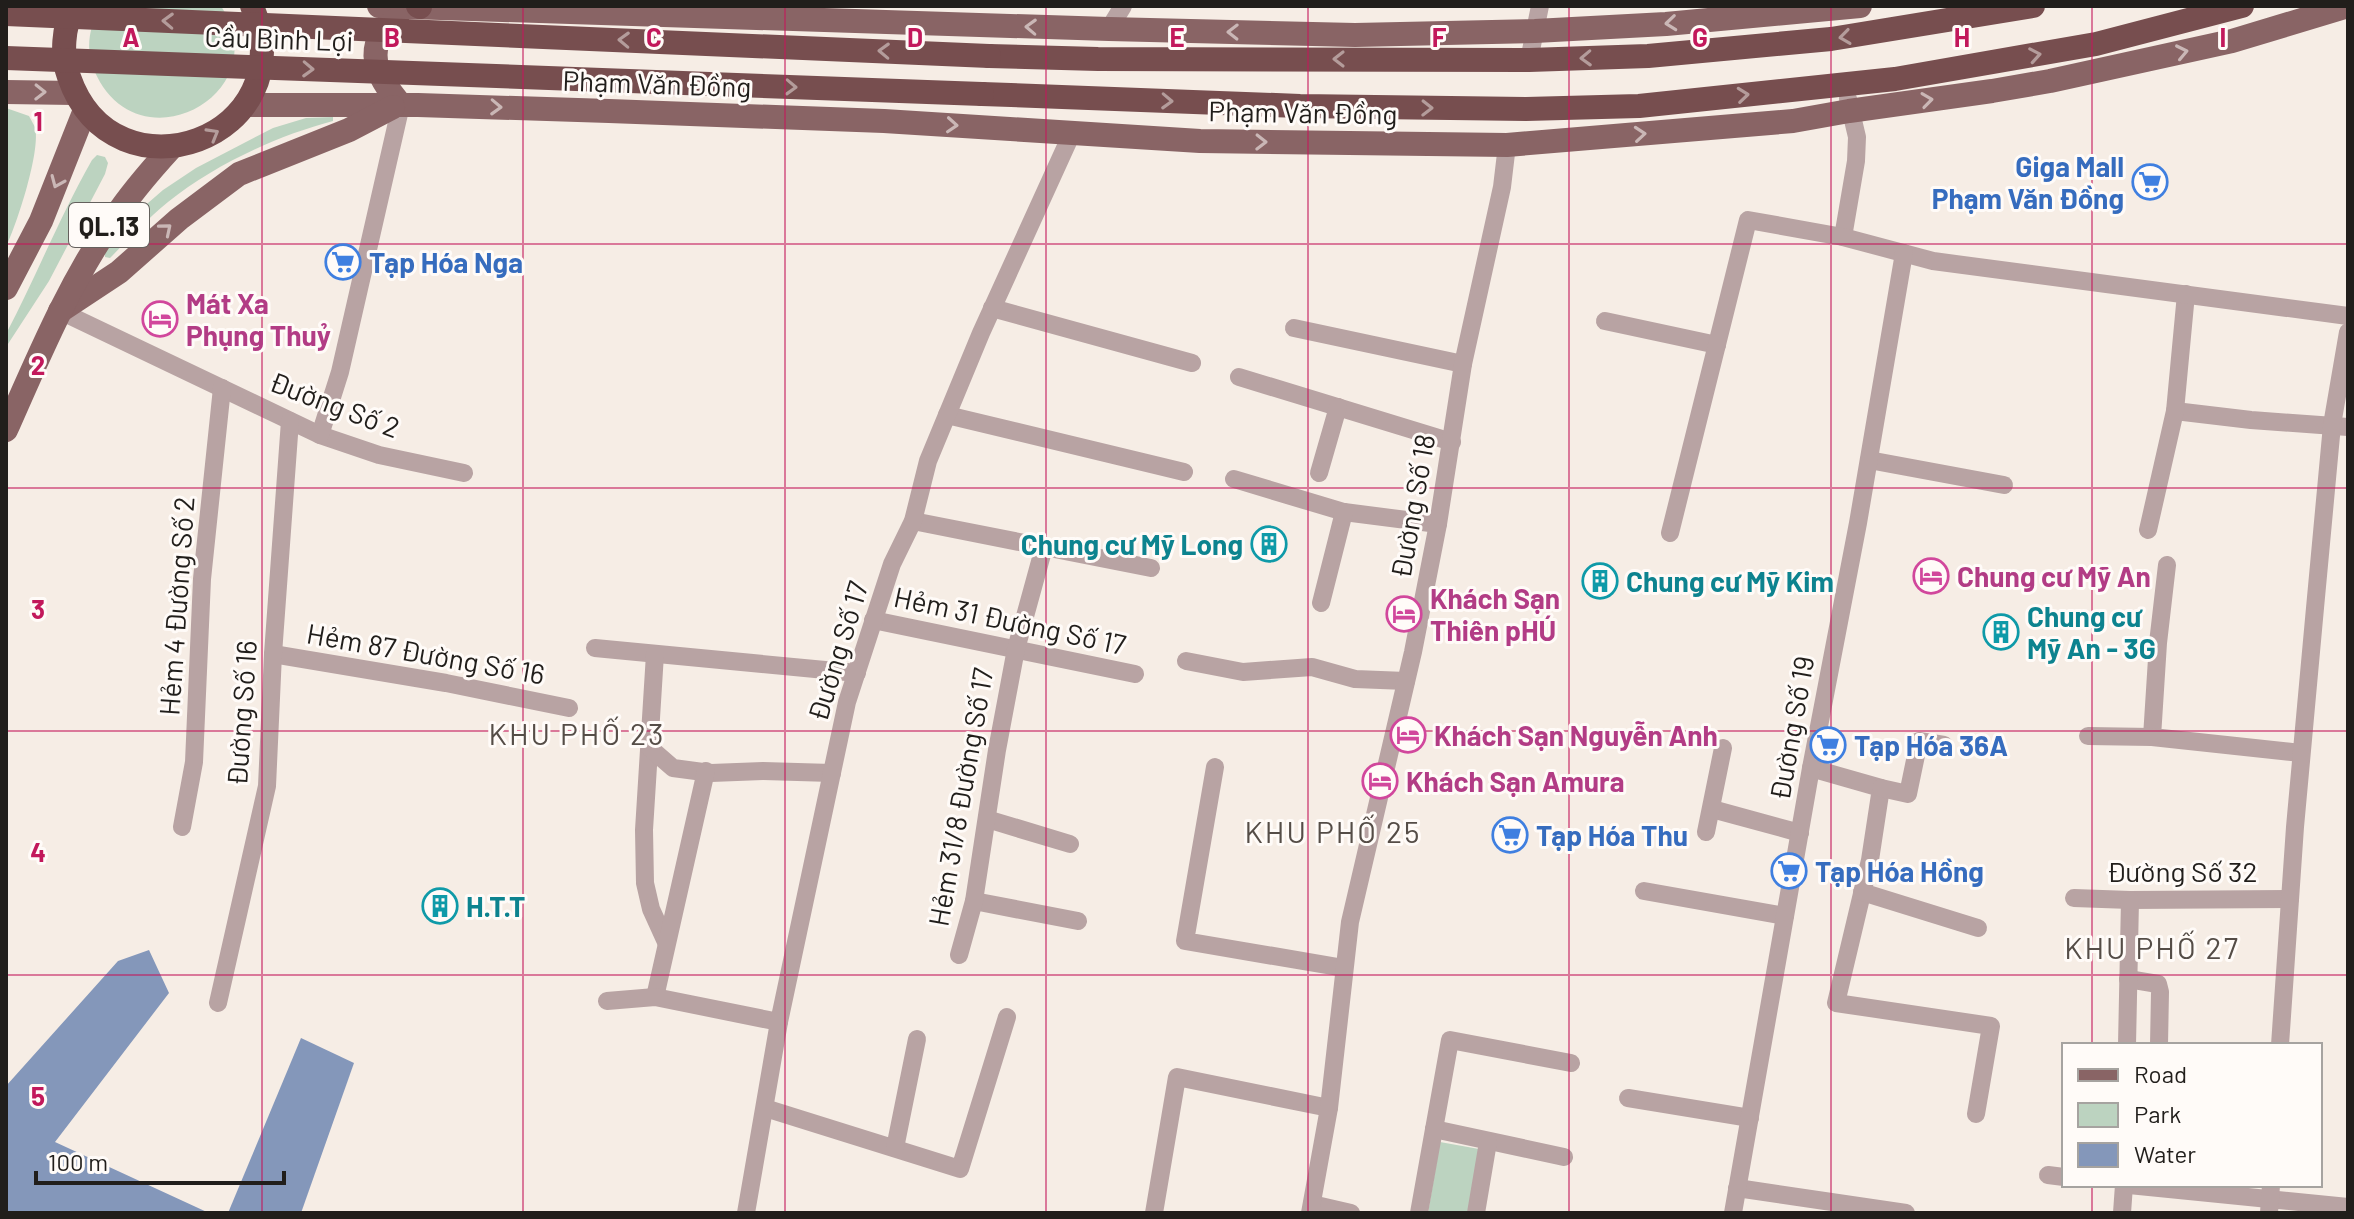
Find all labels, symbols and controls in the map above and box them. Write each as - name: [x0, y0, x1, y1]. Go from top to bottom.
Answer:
- one-way arrow: [161, 13, 174, 30]
- one-way arrow: [1664, 15, 1677, 32]
- street label: Cầu Bình Lợi: [204, 18, 354, 58]
- one-way arrow: [1024, 18, 1037, 35]
- text: A: [122, 21, 140, 52]
- text: B: [384, 21, 400, 52]
- text: C: [646, 21, 662, 52]
- text: D: [907, 21, 923, 52]
- text: E: [1169, 21, 1185, 52]
- text: F: [1432, 21, 1447, 52]
- text: G: [1692, 21, 1708, 52]
- text: H: [1954, 21, 1970, 52]
- text: I: [2220, 21, 2226, 52]
- one-way arrow: [1226, 23, 1239, 41]
- one-way arrow: [1839, 28, 1852, 45]
- one-way arrow: [617, 32, 630, 49]
- one-way arrow: [877, 43, 890, 60]
- one-way arrow: [2175, 44, 2188, 61]
- one-way arrow: [2028, 47, 2041, 64]
- one-way arrow: [1332, 50, 1345, 68]
- one-way arrow: [1579, 50, 1592, 67]
- one-way arrow: [302, 61, 315, 78]
- street label: Phạm Văn Đồng: [562, 63, 752, 103]
- one-way arrow: [785, 78, 798, 95]
- one-way arrow: [34, 84, 47, 101]
- one-way arrow: [1737, 87, 1750, 104]
- one-way arrow: [1920, 92, 1934, 109]
- one-way arrow: [1161, 93, 1174, 110]
- street label: Phạm Văn Đồng: [1208, 93, 1398, 131]
- one-way arrow: [490, 99, 503, 116]
- one-way arrow: [1421, 99, 1434, 117]
- text: 1: [33, 105, 43, 136]
- one-way arrow: [946, 116, 959, 133]
- one-way arrow: [1634, 126, 1647, 143]
- one-way arrow: [204, 128, 218, 144]
- one-way arrow: [1255, 133, 1268, 151]
- place label: Giga Mall Phạm Văn Đồng: [1932, 149, 2124, 215]
- supermarket icon: Giga Mall Phạm Văn Đồng: [2131, 163, 2169, 201]
- one-way arrow: [50, 174, 66, 188]
- road number: QL.13: [69, 203, 149, 247]
- one-way arrow: [157, 224, 172, 239]
- supermarket icon: Tạp Hóa Nga: [324, 243, 362, 281]
- place label: Tạp Hóa Nga: [369, 245, 523, 279]
- place label: Mát Xa Phụng Thuỷ: [186, 286, 331, 352]
- hotel icon: Mát Xa Phụng Thuỷ: [141, 300, 179, 338]
- text: 2: [31, 349, 45, 380]
- street label: Đường Số 2: [265, 364, 405, 444]
- street label: Đường Số 18: [1383, 431, 1441, 581]
- street label: Hẻm 4 Đường Số 2: [151, 495, 201, 717]
- building icon: Chung cư Mỹ Long: [1250, 525, 1288, 563]
- place label: Chung cư Mỹ Long: [1021, 527, 1243, 561]
- hotel icon: Chung cư Mỹ An: [1912, 557, 1950, 595]
- place label: Chung cư Mỹ An: [1957, 559, 2151, 593]
- building icon: Chung cư Mỹ Kim: [1581, 562, 1619, 600]
- place label: Chung cư Mỹ Kim: [1626, 564, 1834, 598]
- street label: Đường Số 17: [800, 577, 874, 725]
- street label: Hẻm 31 Đường Số 17: [891, 579, 1129, 661]
- place label: Khách Sạn Thiên pHÚ: [1430, 581, 1560, 647]
- text: 3: [31, 593, 45, 624]
- hotel icon: Khách Sạn Thiên pHÚ: [1385, 595, 1423, 633]
- place label: Chung cư Mỹ An - 3G: [2027, 599, 2156, 665]
- building icon: Chung cư Mỹ An - 3G: [1982, 613, 2020, 651]
- street label: Hẻm 87 Đường Số 16: [304, 615, 548, 691]
- street label: Đường Số 16: [219, 639, 263, 787]
- street label: Đường Số 19: [1762, 653, 1820, 803]
- street label: Hẻm 31/8 Đường Số 17: [921, 665, 999, 929]
- district label: KHU PHỐ 23: [489, 715, 665, 751]
- hotel icon: Khách Sạn Nguyễn Anh: [1389, 716, 1427, 754]
- place label: Khách Sạn Nguyễn Anh: [1434, 718, 1718, 752]
- supermarket icon: Tạp Hóa 36A: [1809, 726, 1847, 764]
- place label: Tạp Hóa 36A: [1854, 728, 2008, 762]
- hotel icon: Khách Sạn Amura: [1361, 762, 1399, 800]
- place label: Khách Sạn Amura: [1406, 764, 1624, 798]
- district label: KHU PHỐ 25: [1245, 813, 1421, 849]
- supermarket icon: Tạp Hóa Thu: [1491, 816, 1529, 854]
- place label: Tạp Hóa Thu: [1536, 818, 1688, 852]
- text: 4: [30, 836, 46, 867]
- supermarket icon: Tạp Hóa Hồng: [1770, 852, 1808, 890]
- place label: Tạp Hóa Hồng: [1815, 854, 1984, 888]
- street label: Đường Số 32: [2107, 854, 2257, 888]
- building icon: H.T.T: [421, 887, 459, 925]
- place label: H.T.T: [466, 889, 525, 923]
- district label: KHU PHỐ 27: [2064, 929, 2240, 965]
- legend: [2062, 1043, 2322, 1187]
- text: Road: [2134, 1059, 2187, 1088]
- text: 5: [31, 1080, 45, 1111]
- text: Park: [2134, 1099, 2181, 1128]
- scale bar: [36, 1135, 284, 1185]
- text: Water: [2134, 1139, 2196, 1168]
- text: 100 m: [48, 1147, 108, 1176]

